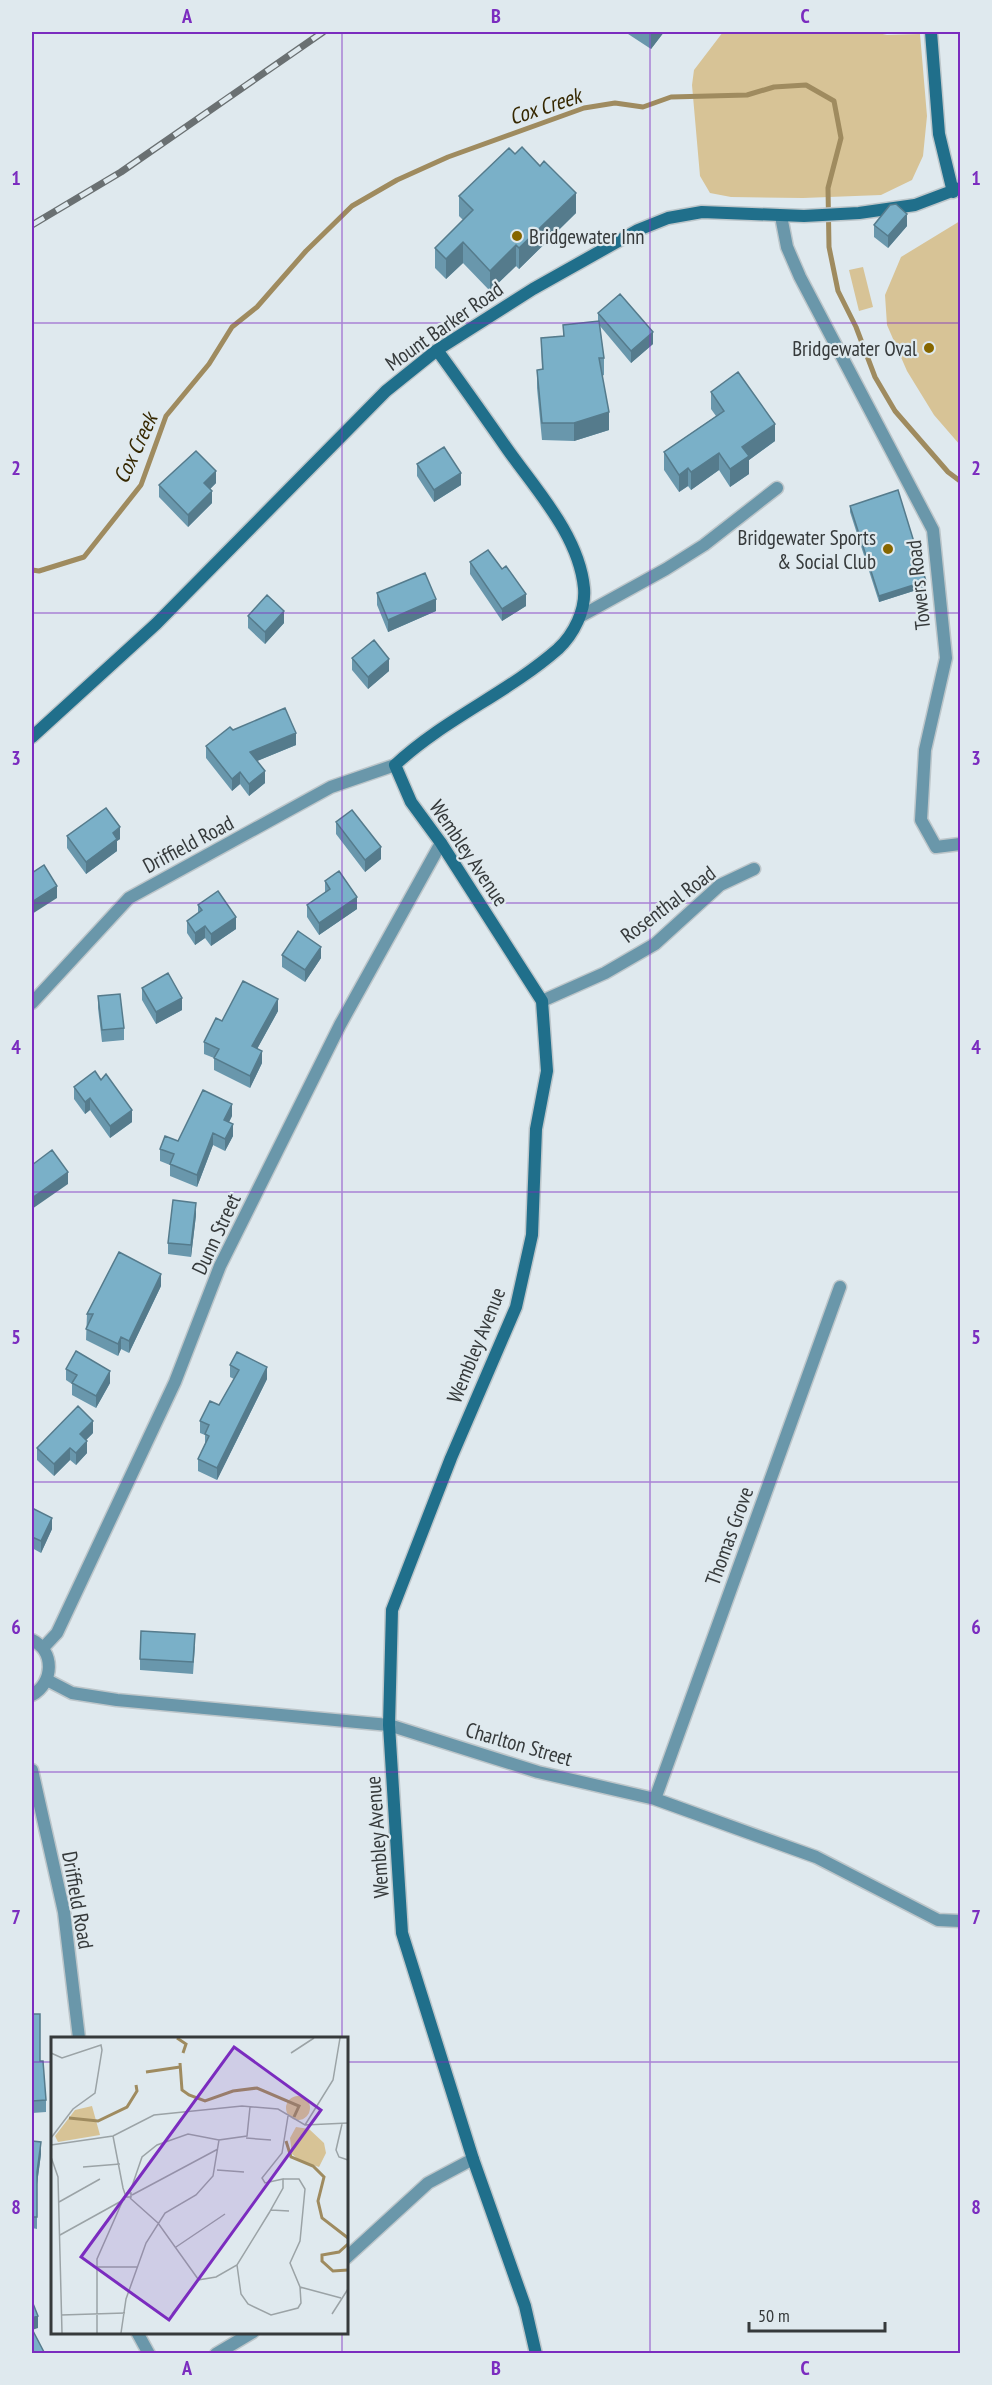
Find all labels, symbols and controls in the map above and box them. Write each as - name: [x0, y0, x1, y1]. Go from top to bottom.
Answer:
- text: A: [181, 3, 193, 29]
- text: B: [491, 3, 501, 29]
- text: C: [800, 3, 810, 29]
- water label: Cox Creek: [505, 80, 587, 131]
- text: 1: [11, 165, 21, 191]
- text: 1: [971, 165, 981, 191]
- place label: Bridgewater Inn: [529, 223, 644, 250]
- marker: Bridgewater Inn: [510, 229, 524, 243]
- street label: Mount Barker Road: [380, 275, 508, 377]
- place label: Bridgewater Oval: [792, 335, 917, 362]
- marker: Bridgewater Oval: [922, 341, 936, 355]
- water label: Cox Creek: [107, 406, 164, 487]
- text: 2: [11, 455, 21, 481]
- text: 2: [971, 455, 981, 481]
- place label: Bridgewater Sports & Social Club: [738, 524, 876, 575]
- street label: Towers Road: [900, 539, 936, 631]
- marker: Bridgewater Sports & Social Club: [881, 542, 895, 556]
- text: 3: [11, 745, 21, 771]
- text: 3: [971, 745, 981, 771]
- street label: Wembley Avenue: [424, 795, 514, 911]
- street label: Driffield Road: [138, 809, 238, 879]
- street label: Rosenthal Road: [615, 860, 721, 948]
- text: 4: [11, 1034, 21, 1060]
- text: 4: [971, 1034, 981, 1060]
- street label: Dunn Street: [185, 1189, 247, 1279]
- street label: Wembley Avenue: [441, 1283, 511, 1407]
- text: 5: [11, 1324, 21, 1350]
- text: 5: [971, 1324, 981, 1350]
- street label: Thomas Grove: [699, 1483, 759, 1589]
- text: 6: [11, 1614, 21, 1640]
- text: 6: [971, 1614, 981, 1640]
- street label: Charlton Street: [463, 1716, 576, 1772]
- street label: Wembley Avenue: [359, 1775, 395, 1899]
- street label: Driffield Road: [56, 1849, 100, 1951]
- text: 7: [11, 1904, 21, 1930]
- text: 7: [971, 1904, 981, 1930]
- inset map: [51, 2037, 348, 2334]
- text: 8: [11, 2194, 21, 2220]
- text: 8: [971, 2194, 981, 2220]
- scale bar: [749, 2295, 886, 2333]
- text: 50 m: [758, 2304, 790, 2327]
- text: A: [181, 2355, 193, 2381]
- text: B: [491, 2355, 501, 2381]
- text: C: [800, 2355, 810, 2381]

